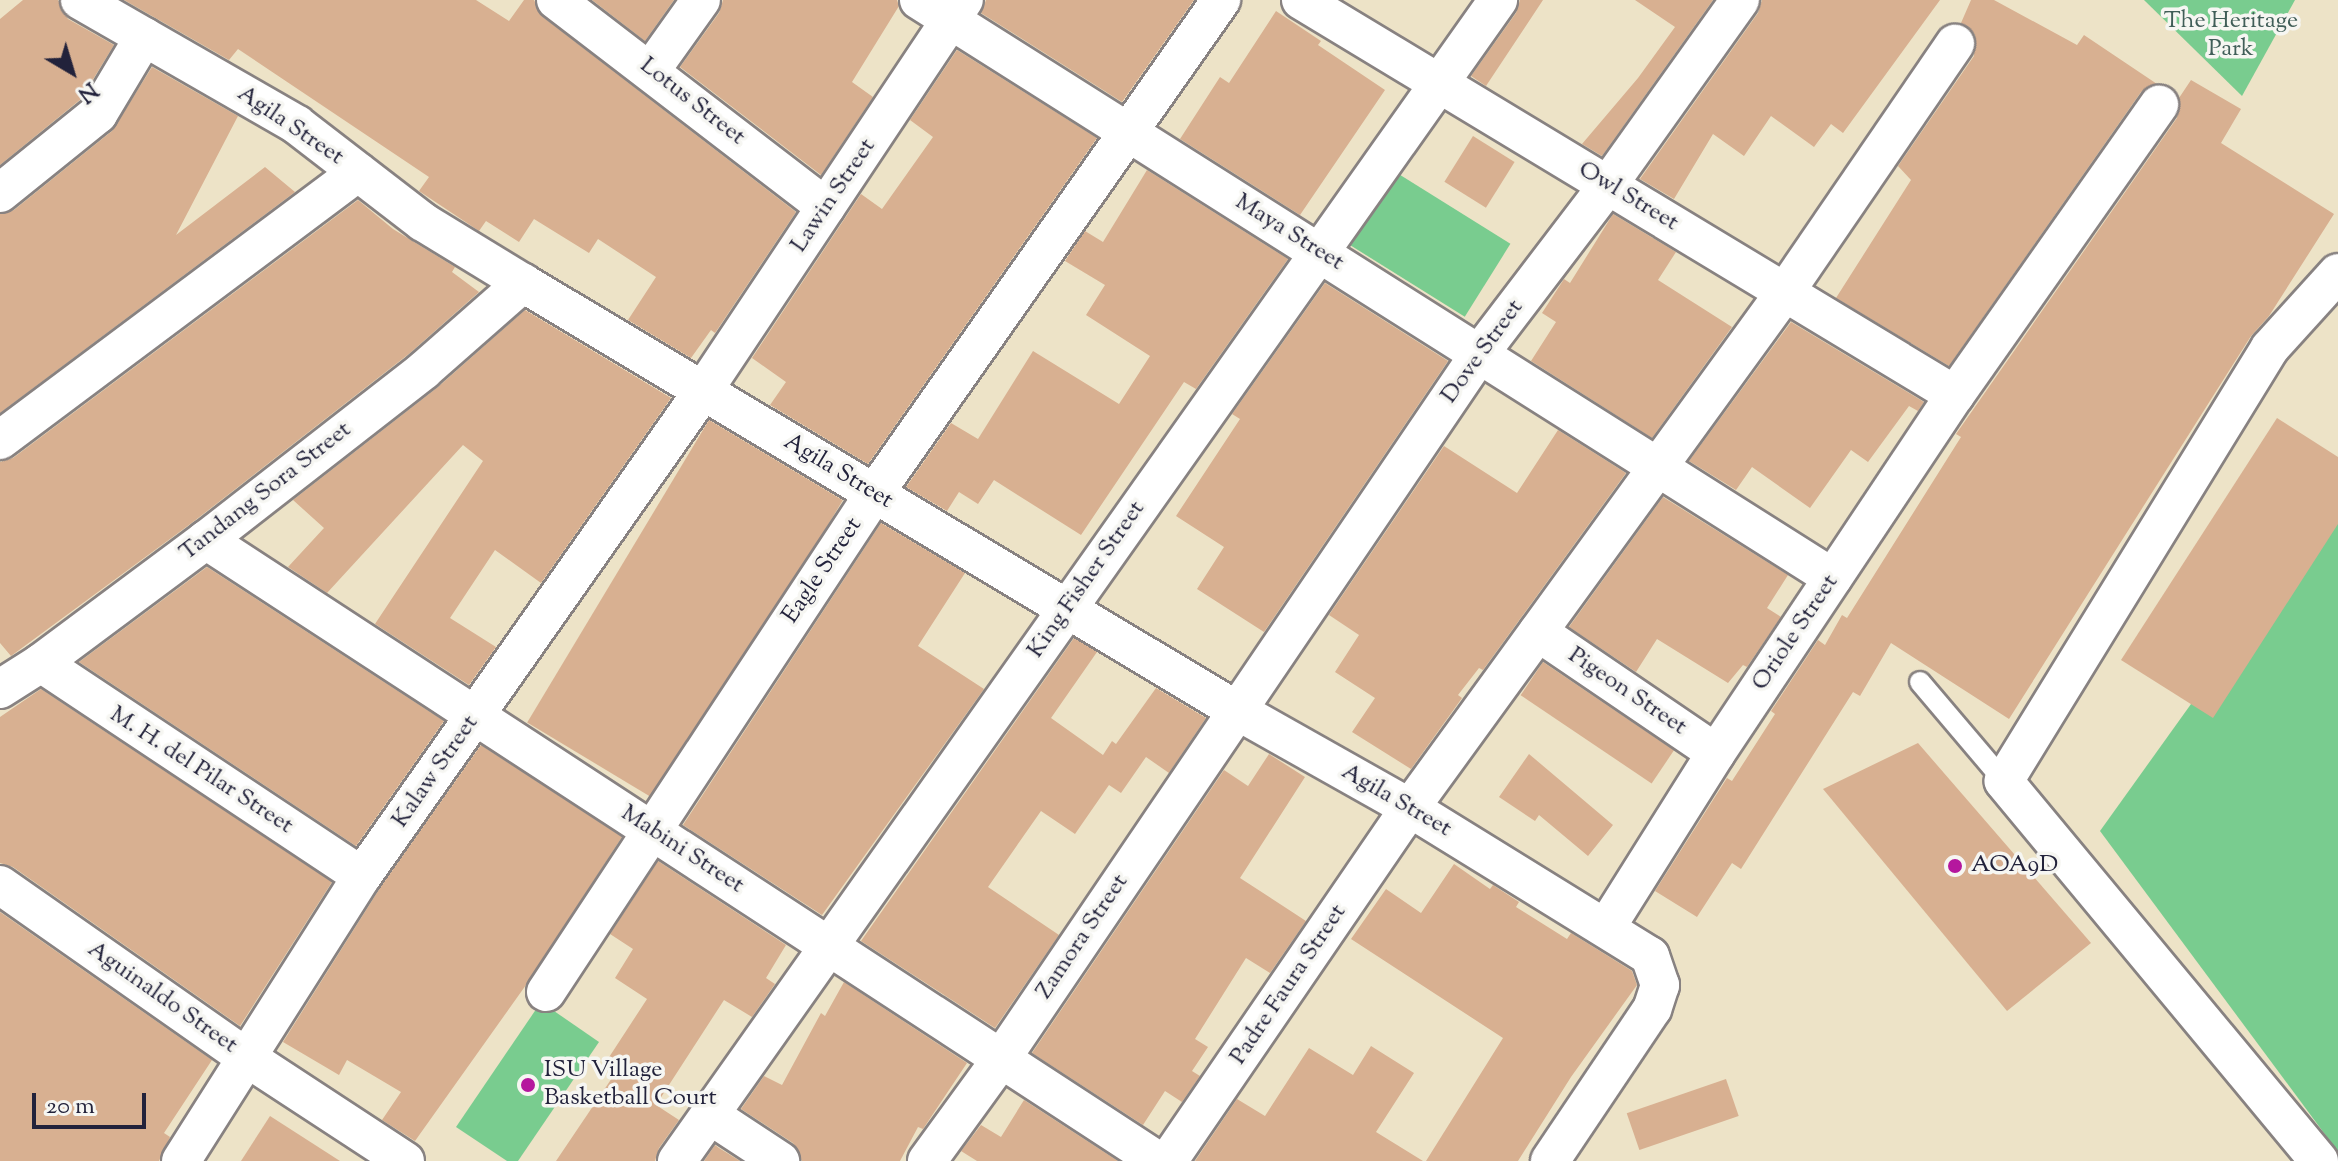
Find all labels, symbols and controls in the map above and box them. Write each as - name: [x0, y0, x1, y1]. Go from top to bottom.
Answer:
- park label: The Heritage Park: [2164, 8, 2298, 64]
- north arrow: [32, 32, 112, 112]
- street label: Lotus Street: [633, 52, 751, 152]
- text: N: [70, 73, 104, 109]
- street label: Agila Street: [231, 80, 349, 172]
- street label: Lawin Street: [785, 134, 883, 258]
- street label: Owl Street: [1573, 156, 1683, 238]
- street label: Maya Street: [1229, 188, 1349, 278]
- street label: Dove Street: [1436, 294, 1530, 410]
- street label: Tandang Sora Street: [174, 416, 358, 568]
- street label: Agila Street: [778, 428, 898, 516]
- street label: King Fisher Street: [1022, 496, 1152, 664]
- street label: Eagle Street: [777, 513, 869, 629]
- street label: Oriole Street: [1747, 569, 1845, 697]
- street label: Pigeon Street: [1562, 642, 1692, 742]
- street label: M. H. del Pilar Street: [104, 701, 298, 841]
- street label: Kalaw Street: [387, 710, 485, 834]
- street label: Agila Street: [1336, 758, 1456, 844]
- street label: Mabini Street: [615, 800, 749, 900]
- place label: AOA9D: [1971, 852, 2058, 880]
- marker: AOA9D: [1946, 857, 1964, 875]
- street label: Zamora Street: [1031, 869, 1135, 1005]
- street label: Padre Faura Street: [1225, 899, 1353, 1071]
- street label: Aguinaldo Street: [81, 936, 243, 1060]
- place label: ISU Village Basketball Court: [544, 1057, 717, 1113]
- marker: ISU Village Basketball Court: [519, 1076, 537, 1094]
- scale bar: [36, 1077, 150, 1127]
- text: 20 m: [46, 1090, 95, 1124]

